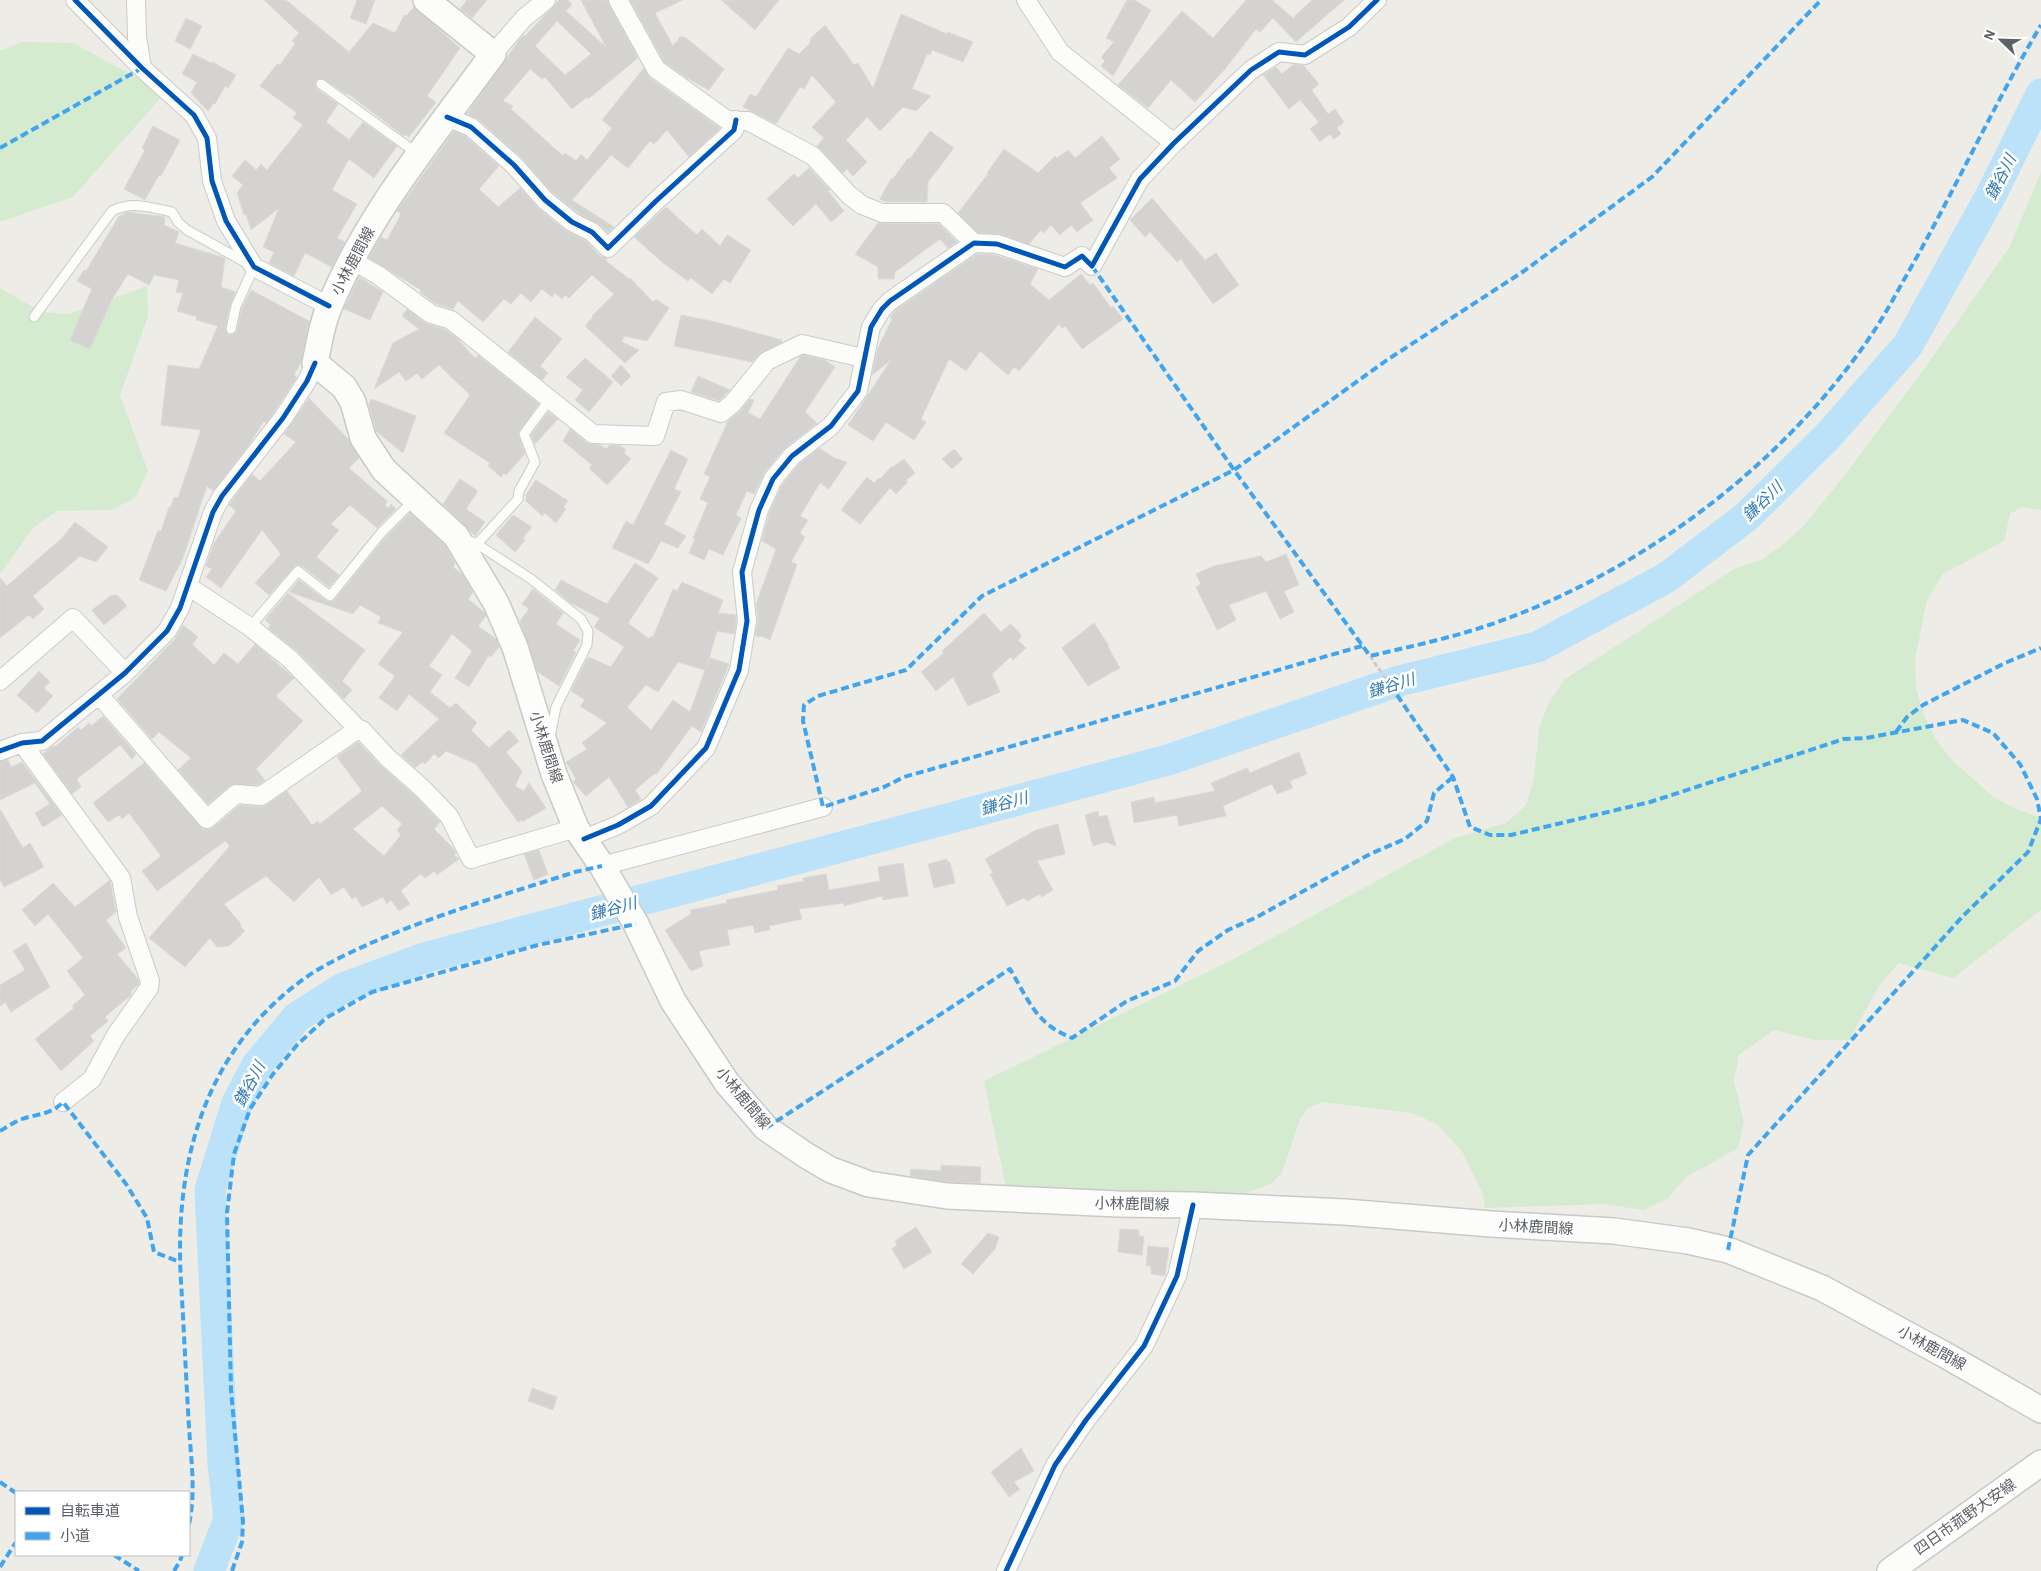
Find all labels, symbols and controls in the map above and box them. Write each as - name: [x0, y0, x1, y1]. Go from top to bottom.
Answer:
- north arrow: [1976, 15, 2026, 65]
- text: N: [1982, 28, 1998, 43]
- water label: 鎌谷川: [1982, 150, 2020, 202]
- street label: 小林鹿間線: [328, 224, 378, 298]
- water label: 鎌谷川: [1739, 477, 1787, 524]
- water label: 鎌谷川: [1366, 670, 1418, 701]
- street label: 小林鹿間線: [527, 709, 565, 785]
- water label: 鎌谷川: [979, 789, 1031, 818]
- water label: 鎌谷川: [588, 894, 640, 923]
- water label: 鎌谷川: [231, 1057, 269, 1109]
- street label: 小林鹿間線: [713, 1064, 773, 1132]
- street label: 小林鹿間線: [1094, 1195, 1170, 1213]
- street label: 小林鹿間線: [1498, 1217, 1574, 1237]
- street label: 小林鹿間線: [1895, 1323, 1969, 1373]
- street label: 四日市菰野大安線: [1911, 1476, 2019, 1558]
- legend: [15, 1491, 190, 1556]
- text: 自転車道: [60, 1503, 120, 1519]
- text: 小道: [60, 1528, 90, 1544]

